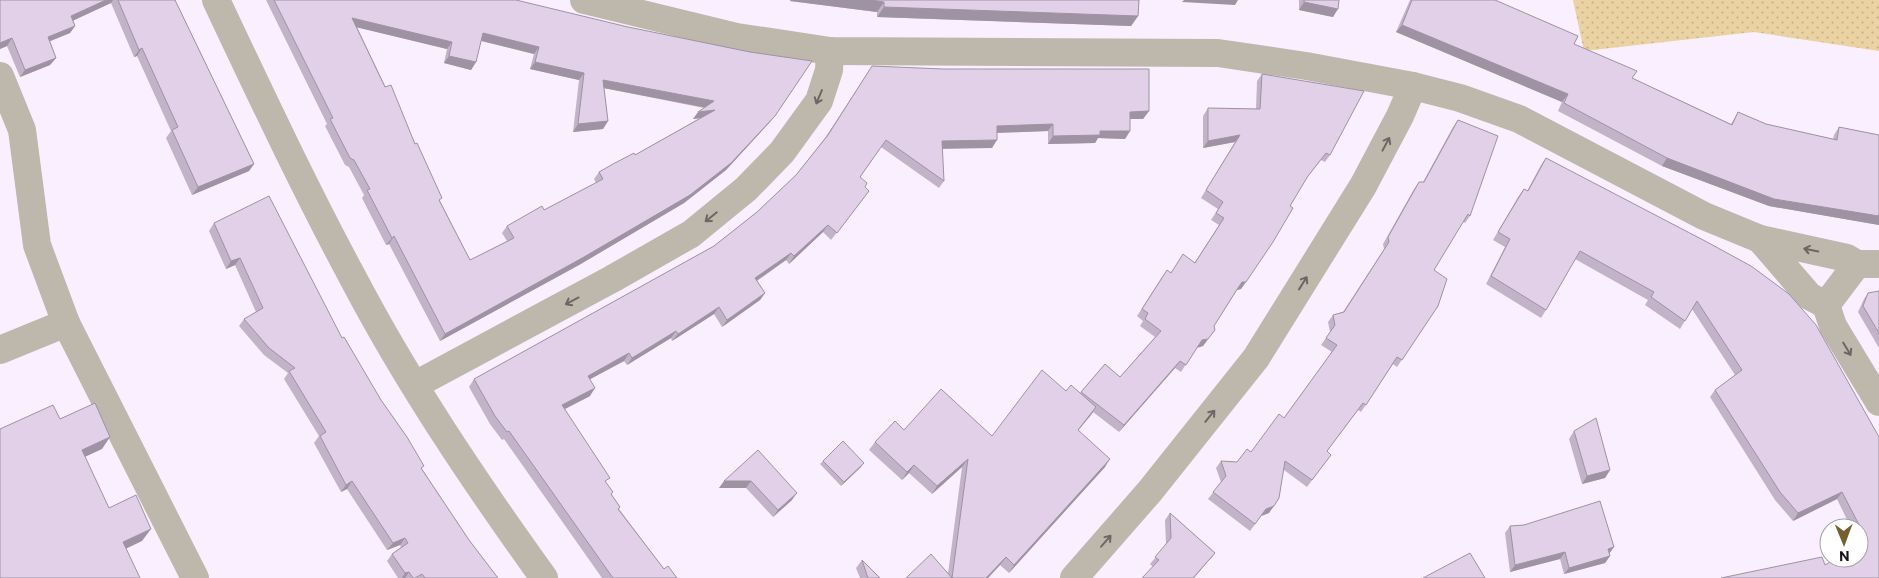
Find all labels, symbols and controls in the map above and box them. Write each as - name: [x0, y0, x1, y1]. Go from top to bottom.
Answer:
- one-way arrow: [814, 90, 823, 105]
- one-way arrow: [1381, 136, 1391, 151]
- one-way arrow: [705, 212, 718, 223]
- one-way arrow: [1804, 245, 1820, 254]
- one-way arrow: [1298, 277, 1308, 291]
- one-way arrow: [565, 296, 580, 306]
- one-way arrow: [1842, 341, 1852, 355]
- one-way arrow: [1205, 409, 1215, 423]
- north arrow: [1819, 518, 1869, 568]
- one-way arrow: [1101, 535, 1112, 548]
- text: N: [1839, 548, 1850, 565]

